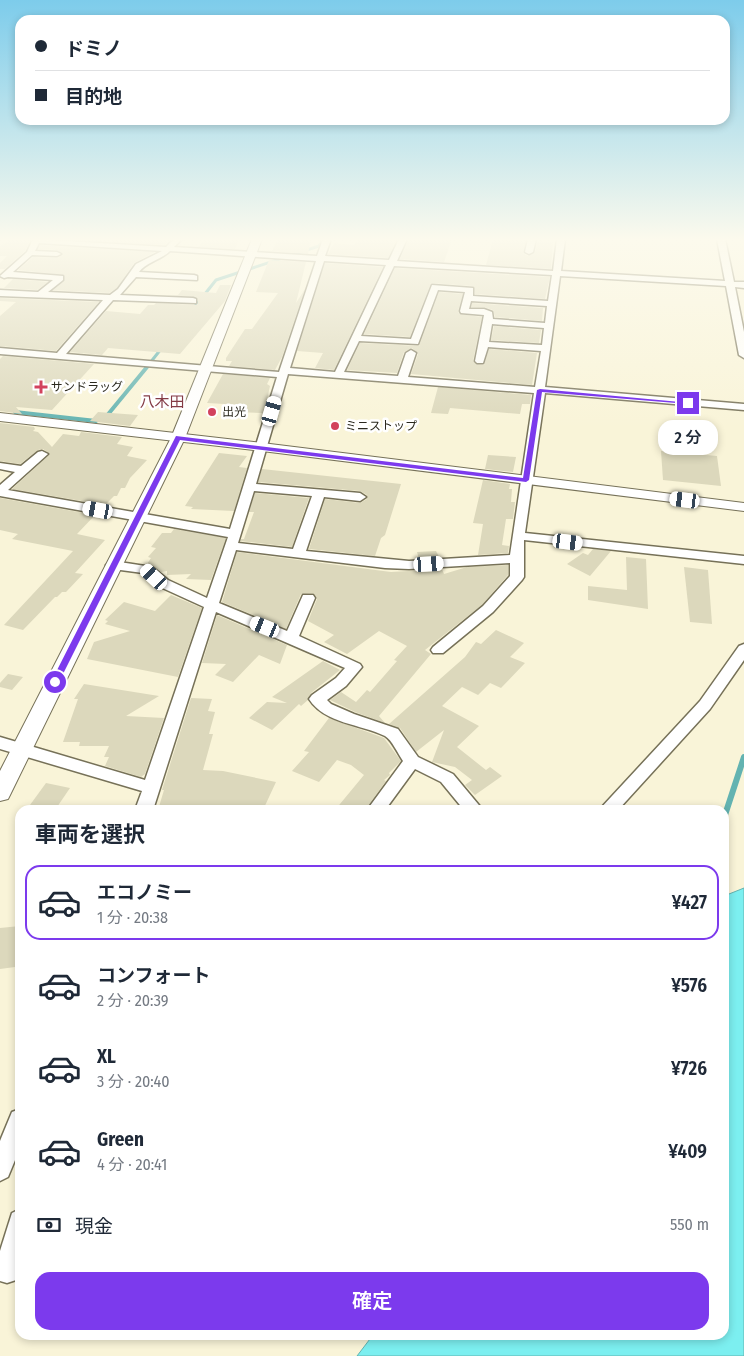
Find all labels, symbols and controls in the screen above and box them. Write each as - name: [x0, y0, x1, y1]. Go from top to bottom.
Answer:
- text: ドミノ: [65, 37, 122, 60]
- text: 目的地: [65, 85, 122, 108]
- place label: サンドラッグ: [51, 380, 123, 394]
- marker: サンドラッグ: [35, 381, 47, 393]
- route end: [677, 392, 699, 414]
- district label: 八木田: [139, 393, 185, 411]
- car: [260, 395, 283, 427]
- place label: 出光: [222, 405, 246, 419]
- marker: 出光: [206, 406, 218, 418]
- place label: ミニストップ: [345, 419, 417, 433]
- marker: ミニストップ: [329, 420, 341, 432]
- callout: 2 分: [658, 420, 718, 456]
- text: 2 分: [675, 428, 701, 447]
- car: [669, 491, 700, 509]
- car: [81, 500, 114, 520]
- car: [552, 533, 583, 551]
- car: [413, 556, 444, 572]
- car: [137, 561, 170, 593]
- car: [248, 614, 281, 640]
- route start: [44, 671, 66, 693]
- text: 車両を選択: [35, 821, 145, 848]
- icon: car: [37, 880, 82, 925]
- text: エコノミー: [97, 881, 192, 904]
- text: ¥427: [672, 891, 707, 914]
- text: 1 分 · 20:38: [97, 908, 168, 927]
- icon: car: [37, 963, 82, 1008]
- text: コンフォート: [97, 964, 210, 987]
- text: ¥576: [671, 974, 707, 997]
- text: 2 分 · 20:39: [97, 991, 168, 1010]
- text: XL: [97, 1045, 116, 1068]
- icon: car: [37, 1046, 82, 1091]
- text: ¥726: [671, 1057, 707, 1080]
- text: 3 分 · 20:40: [97, 1072, 170, 1091]
- text: Green: [97, 1128, 144, 1151]
- icon: car: [37, 1129, 82, 1174]
- text: ¥409: [668, 1140, 707, 1163]
- text: 4 分 · 20:41: [97, 1155, 167, 1174]
- icon: cash: [35, 1211, 63, 1239]
- text: 現金: [75, 1215, 113, 1238]
- text: 550 m: [670, 1215, 709, 1234]
- button: 確定: [35, 1272, 709, 1330]

